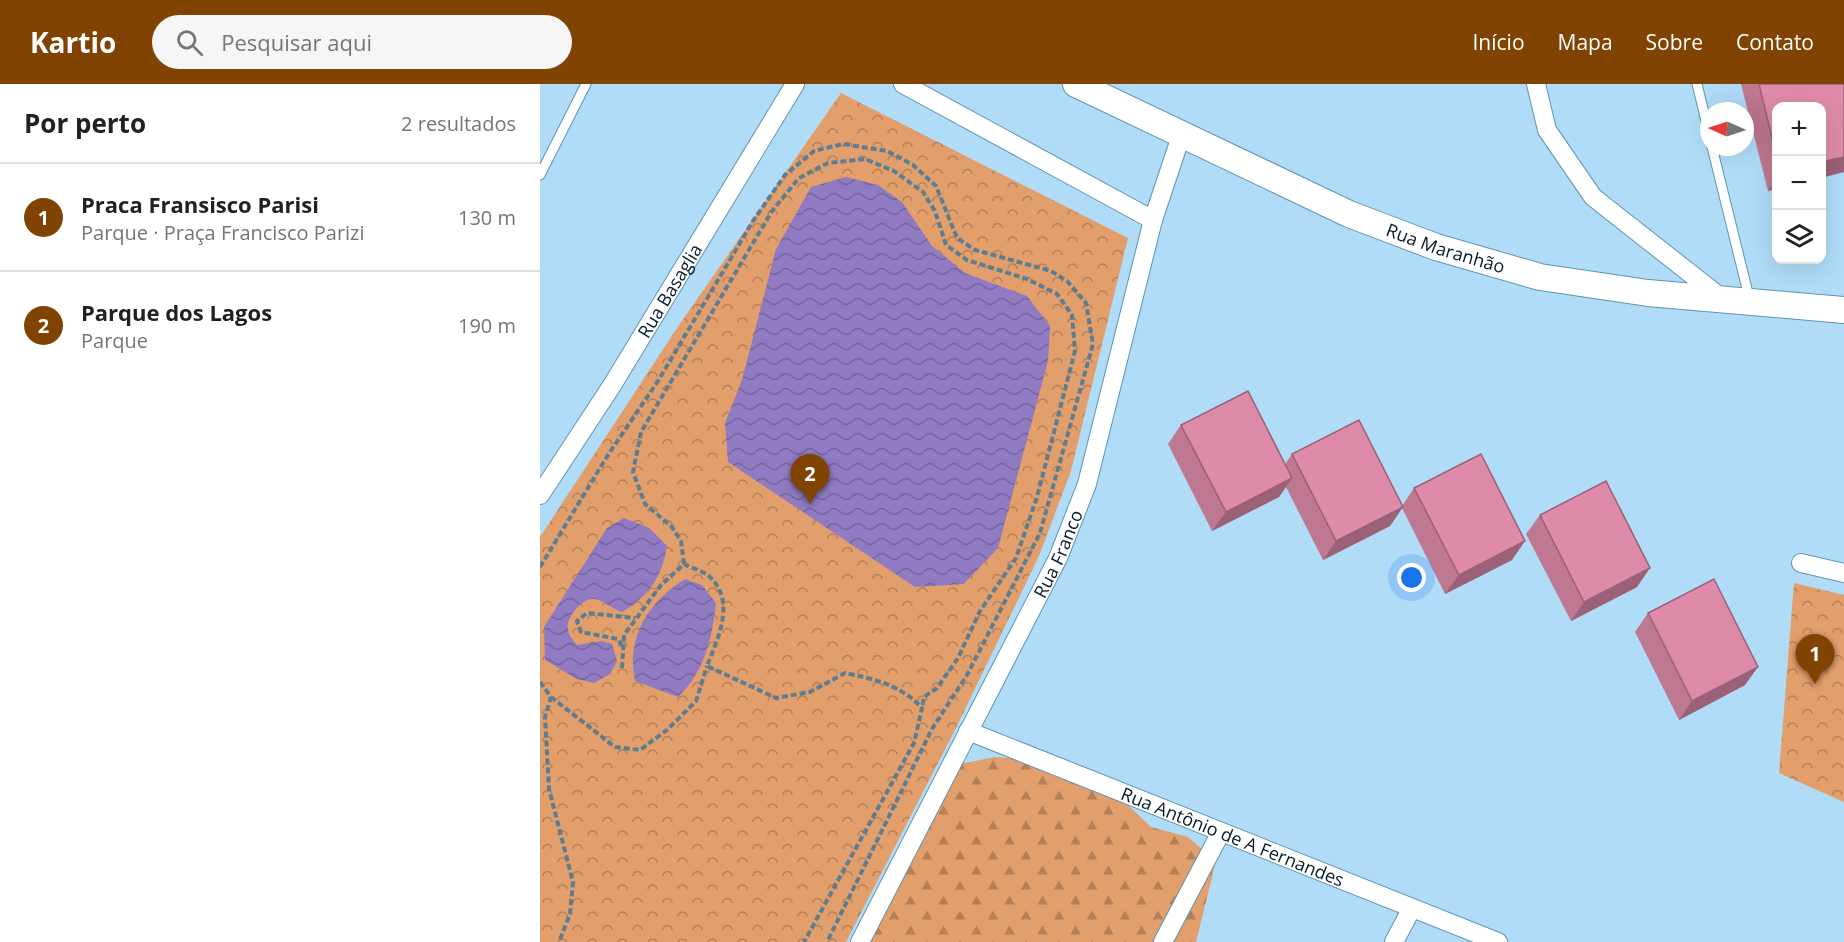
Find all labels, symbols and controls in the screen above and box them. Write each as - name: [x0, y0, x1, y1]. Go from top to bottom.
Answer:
- search box: [152, 15, 572, 69]
- text: Kartio: [30, 23, 116, 61]
- icon: search: [173, 26, 206, 59]
- text: Pesquisar aqui: [221, 27, 372, 57]
- text: Início: [1472, 28, 1525, 56]
- text: Mapa: [1558, 28, 1613, 56]
- text: Sobre: [1646, 28, 1703, 56]
- text: Contato: [1736, 28, 1814, 56]
- north arrow: [1700, 102, 1754, 156]
- map controls: [1772, 102, 1826, 264]
- button: +: [1772, 102, 1826, 156]
- text: Por perto: [24, 105, 146, 141]
- text: 2 resultados: [401, 110, 516, 137]
- button: −: [1772, 156, 1826, 210]
- text: Praca Fransisco Parisi: [81, 189, 319, 219]
- text: 1: [38, 204, 49, 231]
- text: 130 m: [458, 204, 516, 231]
- button: layers: [1772, 210, 1826, 264]
- street label: Rua Maranhão: [1383, 217, 1508, 278]
- text: Parque · Praça Francisco Parizi: [81, 219, 365, 246]
- street label: Rua Basaglia: [632, 239, 707, 342]
- text: Parque dos Lagos: [81, 297, 272, 327]
- text: 2: [38, 312, 49, 339]
- text: 190 m: [458, 312, 516, 339]
- text: Parque: [81, 327, 148, 354]
- pin: 2: [790, 454, 830, 504]
- street label: Rua Franco: [1028, 506, 1088, 602]
- your location: [1397, 563, 1426, 592]
- pin: 1: [1796, 634, 1834, 684]
- street label: Rua Antônio de A Fernandes: [1118, 781, 1348, 892]

